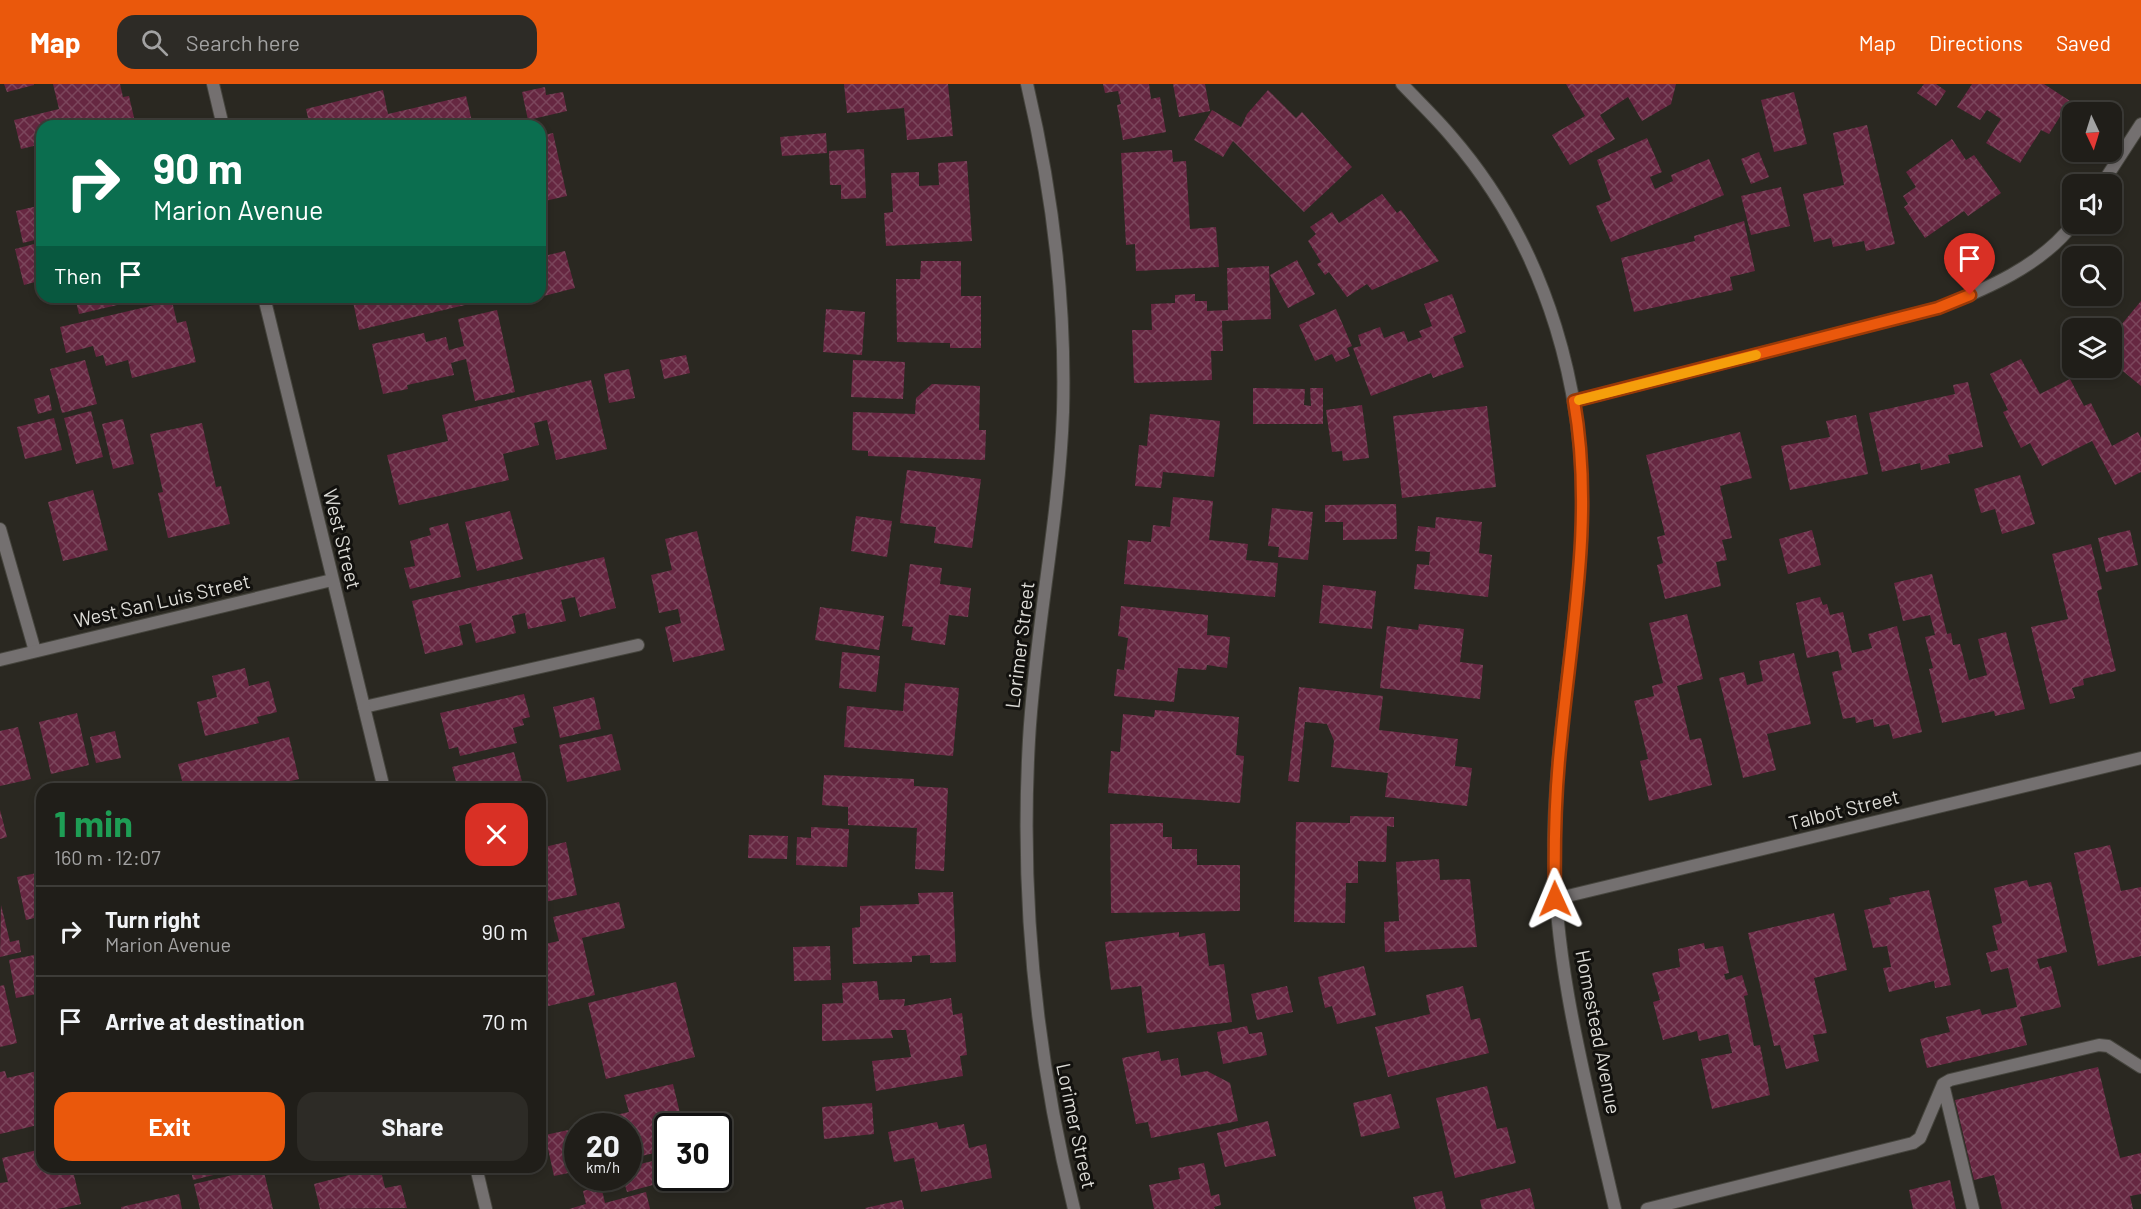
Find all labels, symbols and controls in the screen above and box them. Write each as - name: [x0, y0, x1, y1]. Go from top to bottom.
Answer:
- search box: [117, 15, 537, 69]
- text: Map: [30, 25, 81, 59]
- icon: search: [138, 26, 171, 59]
- text: Search here: [186, 29, 300, 55]
- text: Map: [1859, 30, 1896, 55]
- text: Directions: [1929, 30, 2023, 55]
- text: Saved: [2056, 30, 2111, 55]
- north arrow: [2062, 102, 2122, 162]
- map controls: [2062, 102, 2122, 378]
- text: 90 m: [153, 142, 243, 192]
- icon: right: [54, 144, 132, 222]
- button: sound: [2062, 174, 2122, 234]
- text: Marion Avenue: [153, 193, 323, 225]
- pin: [1944, 233, 1995, 295]
- icon: arrive: [1953, 242, 1986, 275]
- button: search: [2062, 246, 2122, 306]
- icon: arrive: [114, 258, 147, 291]
- text: Then: [54, 262, 102, 288]
- button: layers: [2062, 318, 2122, 378]
- street label: West Street: [319, 486, 367, 591]
- street label: West San Luis Street: [71, 568, 252, 632]
- street label: Lorimer Street: [999, 580, 1039, 710]
- street label: Talbot Street: [1786, 784, 1902, 834]
- text: 1 min: [54, 801, 133, 844]
- button: close: [465, 803, 528, 866]
- text: 160 m · 12:07: [54, 845, 161, 869]
- position arrow: [1523, 867, 1587, 931]
- text: Turn right: [105, 906, 200, 932]
- icon: right: [54, 915, 87, 948]
- text: 90 m: [482, 918, 528, 944]
- text: Marion Avenue: [105, 932, 231, 956]
- street label: Homestead Avenue: [1571, 948, 1627, 1116]
- icon: arrive: [54, 1005, 87, 1038]
- text: Arrive at destination: [105, 1008, 304, 1034]
- text: 70 m: [483, 1008, 528, 1034]
- street label: Lorimer Street: [1052, 1061, 1102, 1191]
- button: Exit: [54, 1092, 285, 1161]
- button: Share: [297, 1092, 528, 1161]
- speed limit sign: 30: [654, 1113, 732, 1191]
- text: 20: [586, 1127, 620, 1163]
- text: km/h: [586, 1158, 620, 1176]

